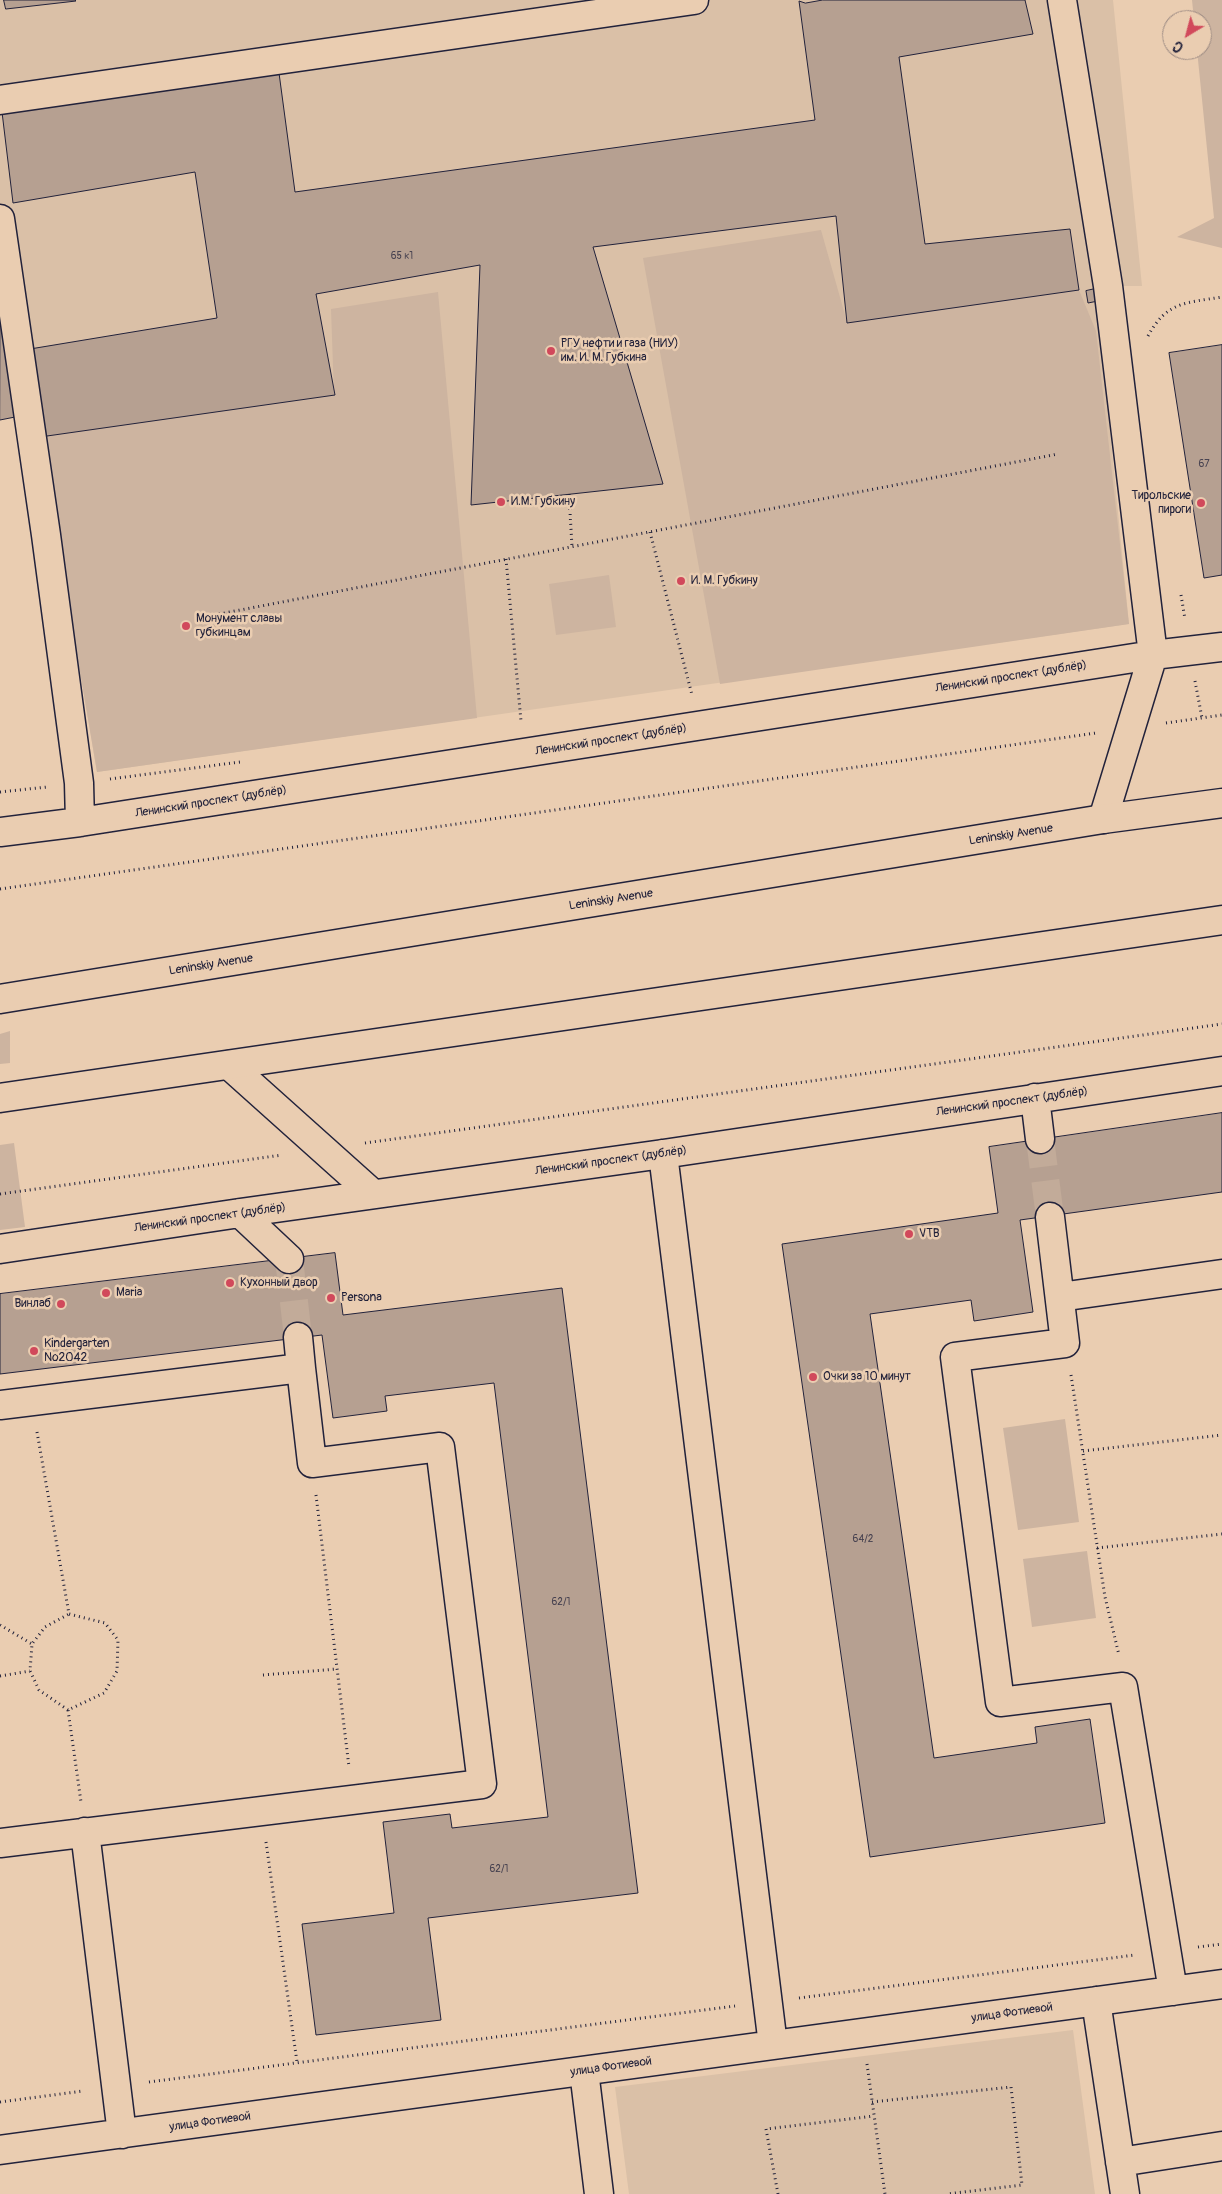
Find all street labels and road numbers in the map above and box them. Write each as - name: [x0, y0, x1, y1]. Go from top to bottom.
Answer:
- street label: Ленинский проспект (дублёр): [934, 658, 1088, 696]
- street label: Ленинский проспект (дублёр): [534, 721, 688, 759]
- street label: Ленинский проспект (дублёр): [134, 783, 288, 821]
- street label: Leninskiy Avenue: [968, 821, 1054, 849]
- street label: Leninskiy Avenue: [568, 886, 654, 914]
- street label: Leninskiy Avenue: [168, 951, 254, 979]
- street label: Ленинский проспект (дублёр): [935, 1084, 1089, 1120]
- street label: Ленинский проспект (дублёр): [534, 1143, 688, 1179]
- street label: Ленинский проспект (дублёр): [133, 1200, 287, 1236]
- street label: улица Фотиевой: [970, 2000, 1054, 2026]
- street label: улица Фотиевой: [569, 2054, 653, 2080]
- street label: улица Фотиевой: [168, 2109, 252, 2135]

